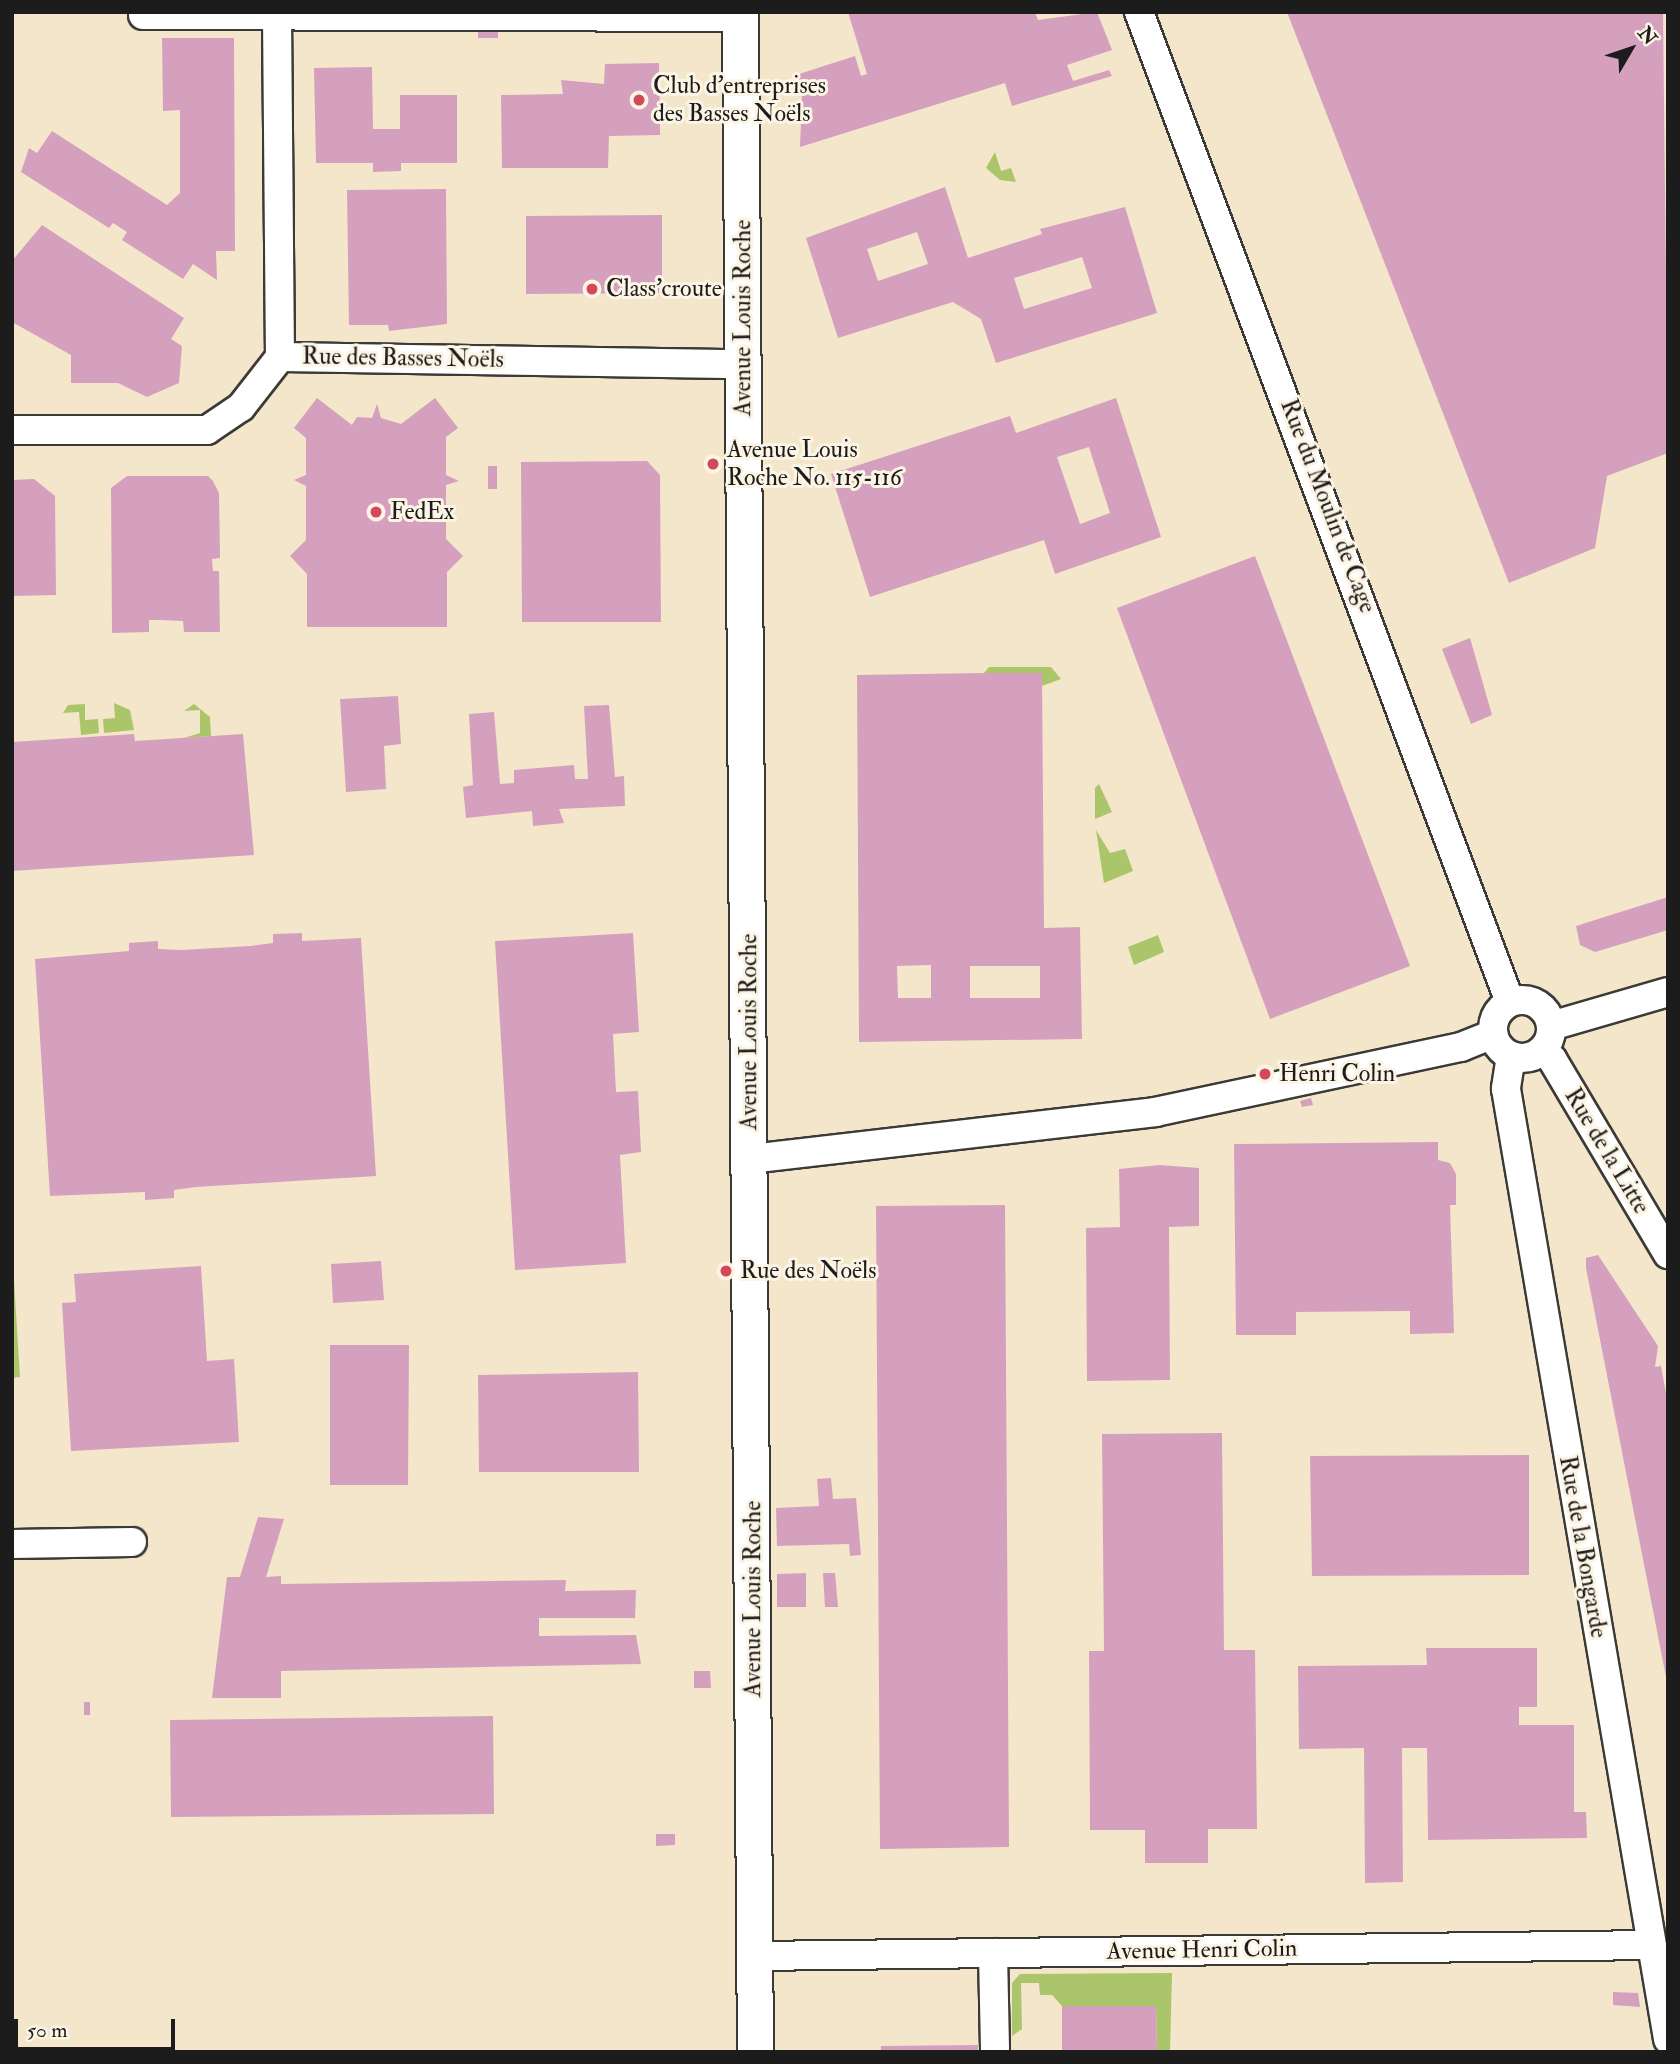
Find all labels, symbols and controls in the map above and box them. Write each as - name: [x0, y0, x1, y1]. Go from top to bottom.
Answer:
- north arrow: [1596, 14, 1666, 84]
- text: N: [1633, 22, 1662, 50]
- place label: Club d’entreprises des Basses Noëls: [653, 72, 826, 128]
- marker: Club d’entreprises des Basses Noëls: [631, 92, 647, 108]
- street label: Avenue Louis Roche: [729, 220, 757, 416]
- place label: Class'croute: [606, 275, 722, 303]
- marker: Class'croute: [584, 281, 600, 297]
- street label: Rue des Basses Noëls: [302, 342, 504, 374]
- street label: Rue du Moulin de Cage: [1274, 395, 1382, 617]
- place label: Avenue Louis Roche No. 115-116: [727, 436, 902, 492]
- marker: Avenue Louis Roche No. 115-116: [705, 456, 721, 472]
- place label: FedEx: [390, 498, 454, 526]
- marker: FedEx: [368, 504, 384, 520]
- street label: Avenue Louis Roche: [735, 934, 763, 1130]
- place label: Henri Colin: [1279, 1060, 1395, 1088]
- marker: Henri Colin: [1257, 1066, 1273, 1082]
- street label: Rue de la Litte: [1558, 1083, 1656, 1219]
- place label: Rue des Noëls: [740, 1257, 876, 1285]
- marker: Rue des Noëls: [718, 1263, 734, 1279]
- street label: Rue de la Bongarde: [1553, 1454, 1613, 1640]
- street label: Avenue Louis Roche: [739, 1501, 767, 1697]
- street label: Avenue Henri Colin: [1106, 1934, 1298, 1966]
- scale bar: [18, 2004, 178, 2048]
- text: 50 m: [27, 2017, 68, 2044]

